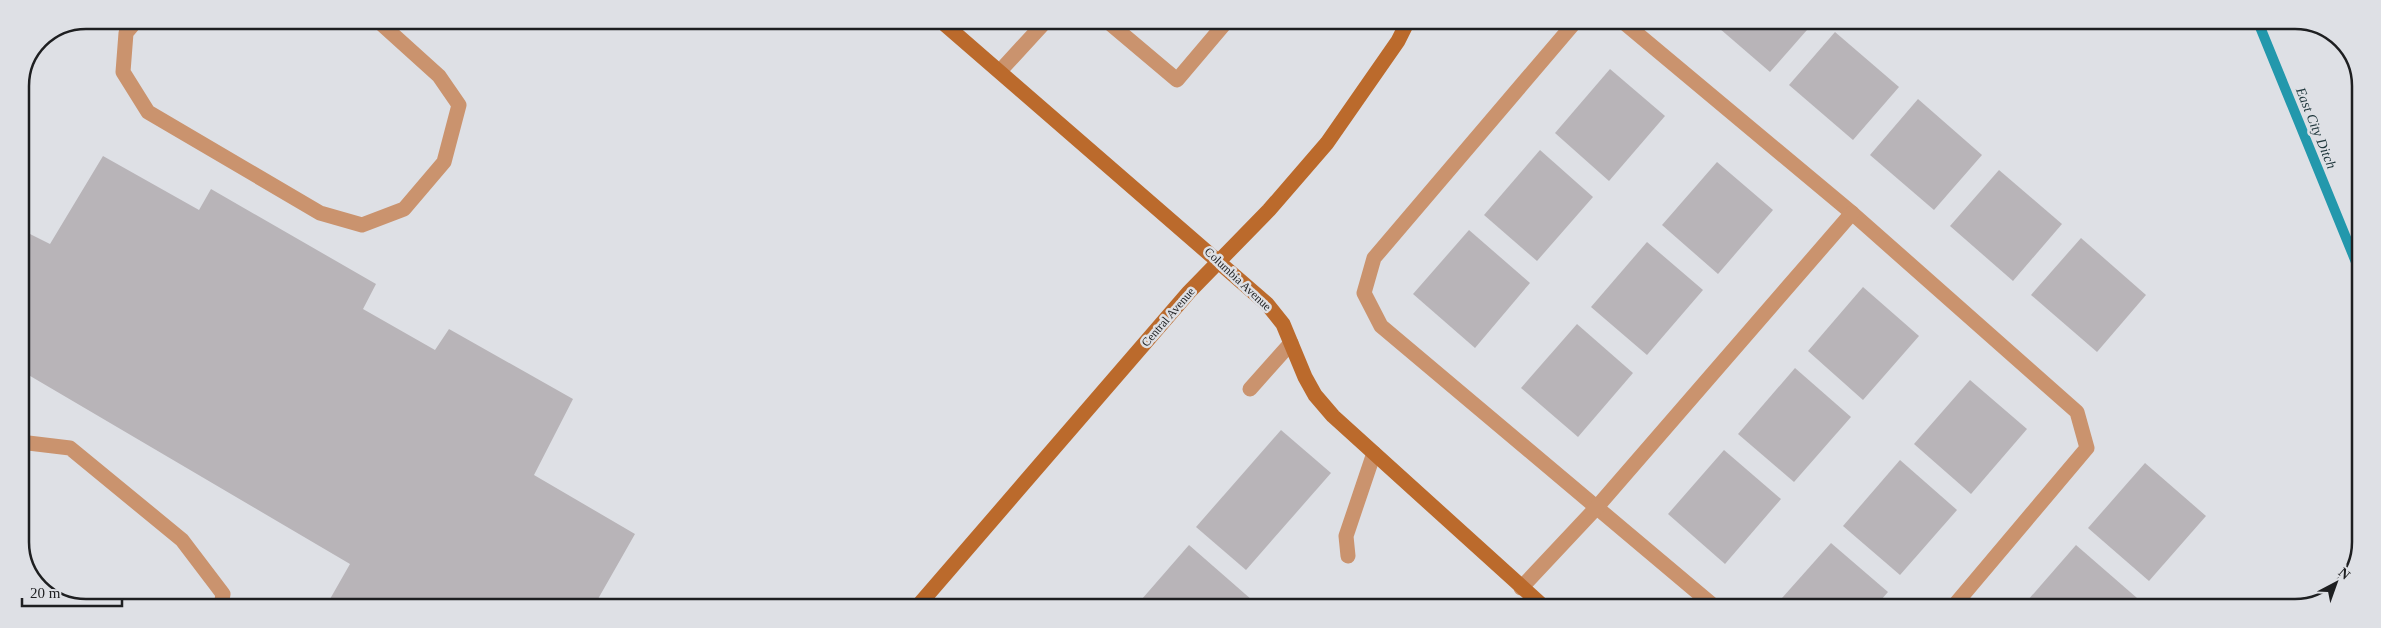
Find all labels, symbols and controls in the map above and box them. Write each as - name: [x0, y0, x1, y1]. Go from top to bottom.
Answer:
- water label: East City Ditch: [2293, 84, 2339, 171]
- street label: Columbia Avenue: [1202, 245, 1274, 313]
- street label: Central Avenue: [1138, 284, 1198, 350]
- north arrow: [2311, 558, 2361, 608]
- text: N: [2335, 565, 2353, 583]
- scale bar: [22, 576, 122, 608]
- text: 20 m: [30, 585, 61, 601]

